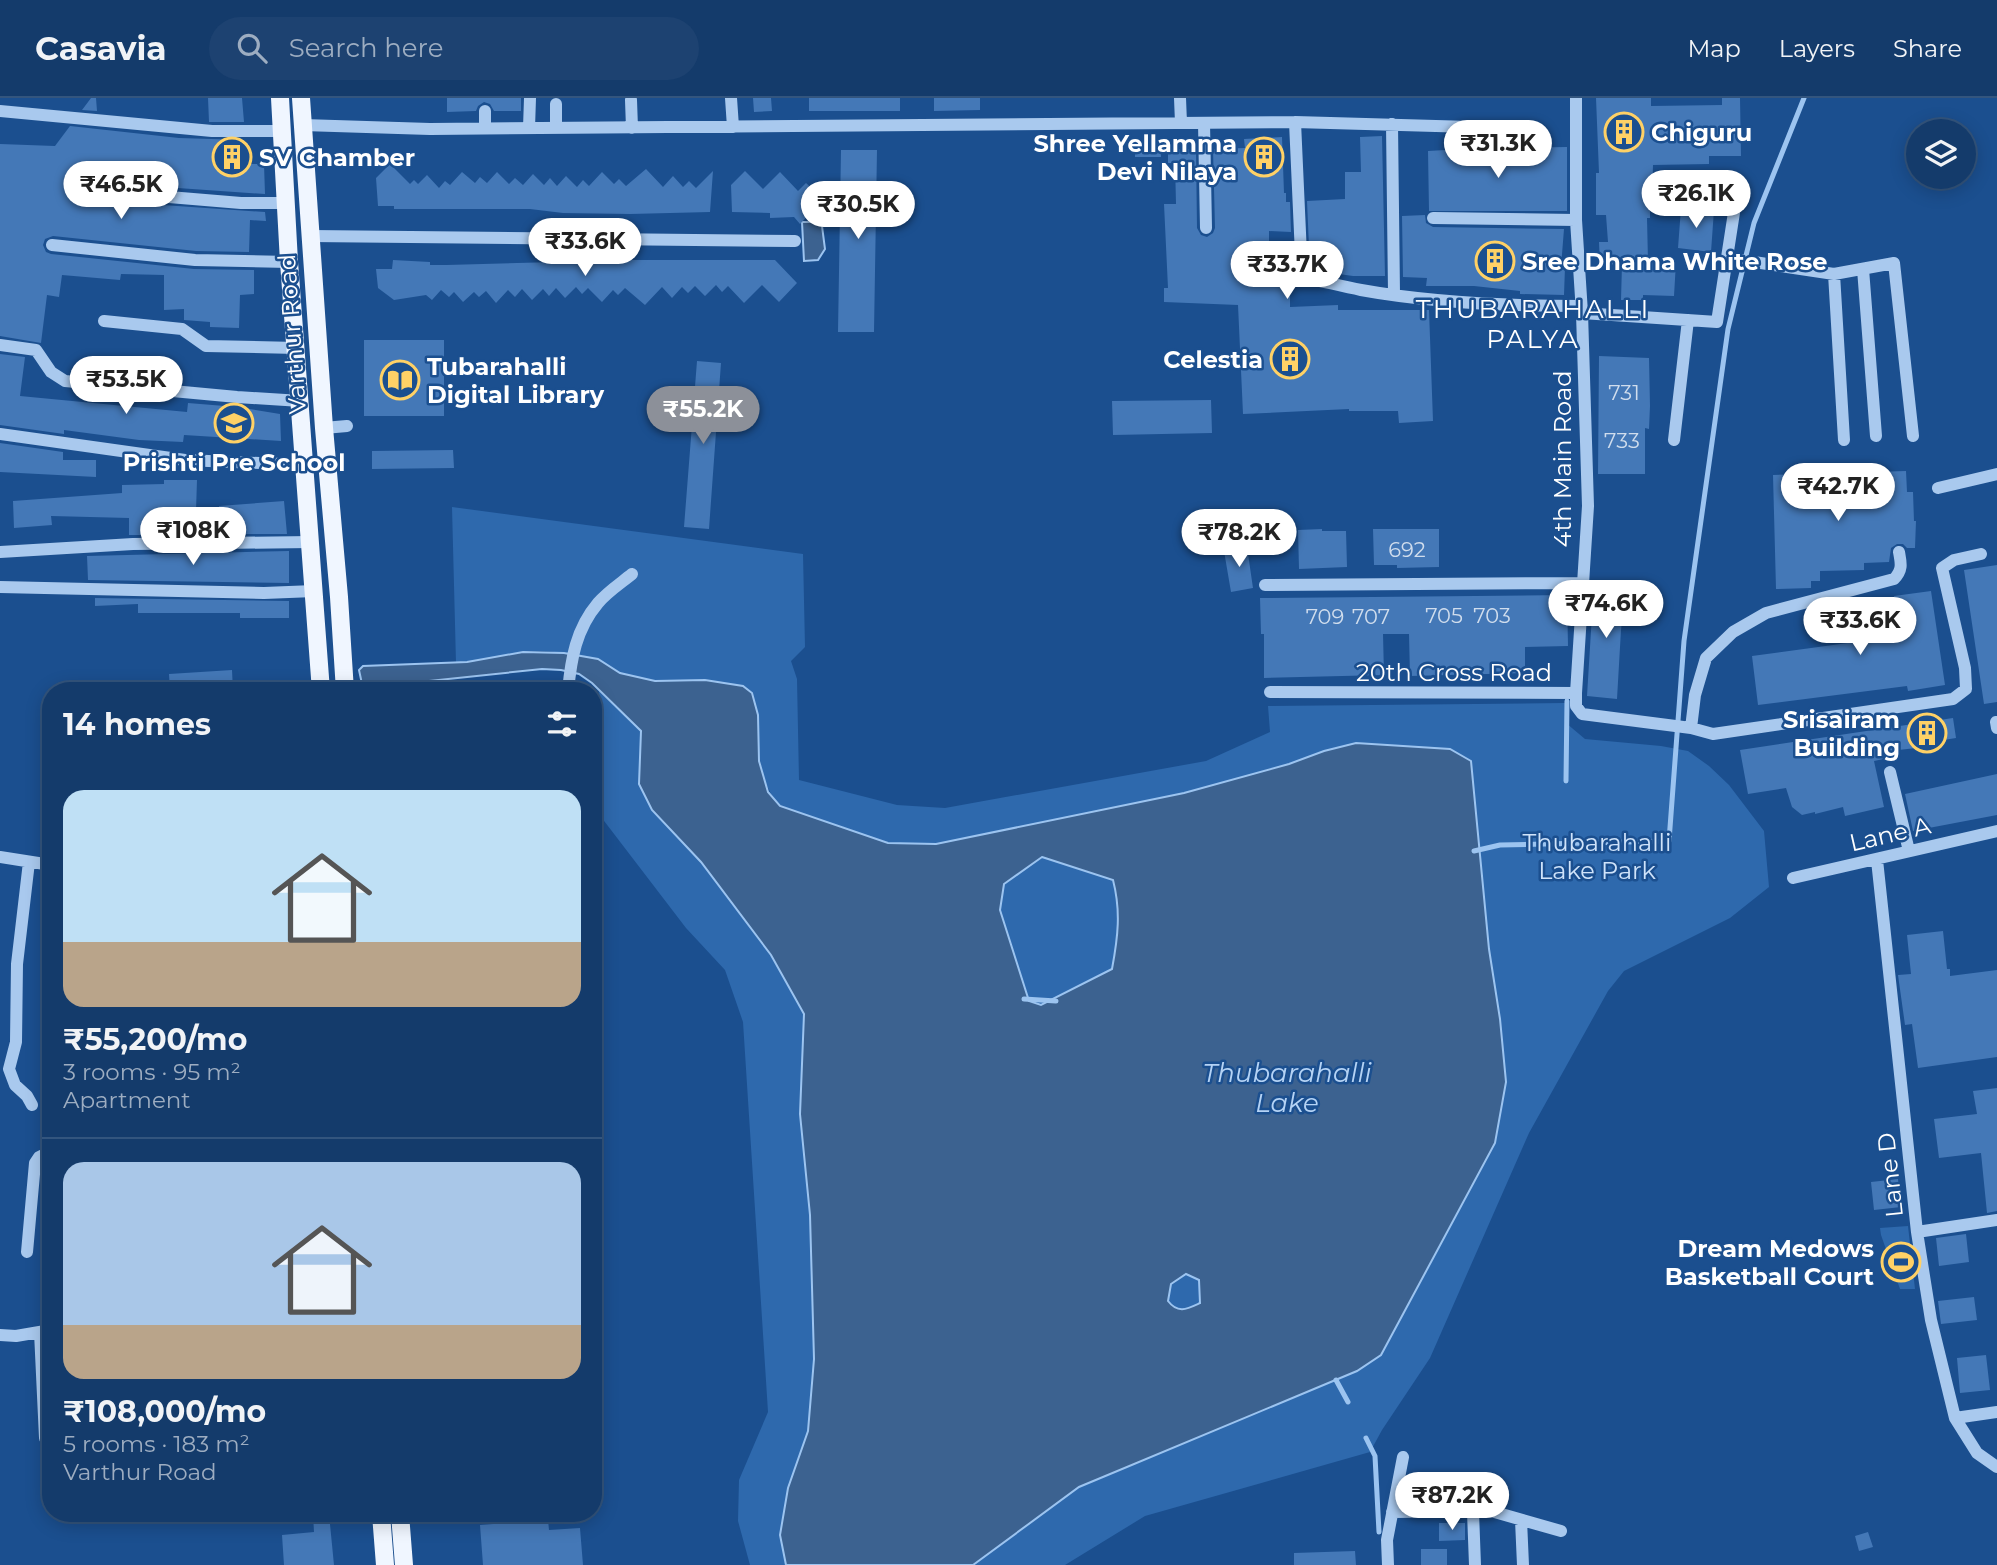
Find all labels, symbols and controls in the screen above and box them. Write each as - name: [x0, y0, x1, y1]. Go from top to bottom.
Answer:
- search box: [209, 17, 699, 80]
- text: Casavia: [35, 28, 167, 68]
- icon: search: [233, 29, 271, 67]
- text: Search here: [289, 32, 443, 64]
- text: Map: [1687, 34, 1741, 63]
- text: Layers: [1779, 34, 1855, 63]
- text: Share: [1893, 34, 1962, 63]
- building icon: Chiguru: [1603, 111, 1645, 153]
- place label: Chiguru: [1651, 118, 1752, 147]
- map controls: [1906, 119, 1976, 189]
- button: layers: [1906, 119, 1976, 189]
- pin: ₹31.3K: [1441, 120, 1555, 180]
- place label: Shree Yellamma Devi Nilaya: [1034, 129, 1237, 186]
- text: ₹31.3K: [1460, 129, 1536, 157]
- building icon: SV Chamber: [211, 136, 253, 178]
- building icon: Shree Yellamma Devi Nilaya: [1243, 136, 1285, 178]
- place label: SV Chamber: [259, 143, 415, 172]
- pin: ₹46.5K: [64, 162, 178, 221]
- text: ₹46.5K: [79, 170, 163, 198]
- pin: ₹26.1K: [1639, 170, 1753, 230]
- text: ₹26.1K: [1658, 179, 1734, 207]
- pin: ₹30.5K: [801, 181, 915, 241]
- text: ₹30.5K: [817, 190, 899, 218]
- pin: ₹33.6K: [528, 218, 642, 278]
- text: ₹33.6K: [544, 227, 626, 255]
- building icon: Sree Dhama White Rose: [1474, 240, 1516, 282]
- pin: ₹33.7K: [1230, 242, 1344, 301]
- place label: Sree Dhama White Rose: [1522, 247, 1827, 276]
- text: ₹33.7K: [1247, 250, 1327, 278]
- street label: Varthur Road: [272, 253, 312, 415]
- district label: THUBARAHALLI PALYA: [1416, 293, 1650, 355]
- building icon: Celestia: [1269, 338, 1311, 380]
- place label: Celestia: [1163, 345, 1263, 374]
- place label: Tubarahalli Digital Library: [427, 352, 605, 409]
- pin: ₹53.5K: [69, 356, 183, 416]
- library icon: Tubarahalli Digital Library: [379, 359, 421, 401]
- text: ₹53.5K: [86, 365, 166, 393]
- street label: 4th Main Road: [1548, 371, 1577, 547]
- house number: 731: [1608, 380, 1640, 405]
- pin: ₹55.2K: [646, 386, 760, 446]
- text: ₹55.2K: [663, 395, 743, 423]
- school or university icon: Prishti Pre School: [213, 402, 255, 444]
- house number: 733: [1604, 428, 1640, 453]
- place label: Prishti Pre School: [123, 448, 345, 477]
- pin: ₹42.7K: [1781, 464, 1895, 523]
- text: ₹42.7K: [1797, 472, 1879, 500]
- pin: ₹108K: [144, 508, 242, 567]
- pin: ₹78.2K: [1182, 510, 1296, 569]
- text: ₹108K: [156, 516, 230, 544]
- text: ₹78.2K: [1198, 518, 1280, 546]
- house number: 692: [1388, 537, 1426, 562]
- pin: ₹74.6K: [1549, 580, 1663, 640]
- text: ₹74.6K: [1564, 589, 1648, 617]
- pin: ₹33.6K: [1803, 598, 1917, 657]
- house number: 705: [1425, 603, 1463, 628]
- house number: 703: [1473, 603, 1511, 628]
- house number: 709: [1306, 604, 1344, 629]
- house number: 707: [1352, 604, 1390, 629]
- text: ₹33.6K: [1819, 606, 1901, 634]
- street label: 20th Cross Road: [1356, 658, 1552, 687]
- icon: filters: [543, 705, 581, 743]
- place label: Srisairam Building: [1783, 705, 1900, 762]
- text: 14 homes: [63, 706, 211, 743]
- building icon: Srisairam Building: [1906, 712, 1948, 754]
- street label: Lane A: [1847, 810, 1934, 857]
- park label: Thubarahalli Lake Park: [1522, 828, 1672, 885]
- icon: home: [259, 835, 385, 961]
- text: ₹55,200/mo: [63, 1021, 247, 1058]
- water label: Thubarahalli Lake: [1202, 1057, 1373, 1119]
- text: 3 rooms · 95 m²: [63, 1058, 241, 1086]
- text: Apartment: [63, 1086, 191, 1114]
- street label: Lane D: [1871, 1131, 1909, 1219]
- icon: home: [259, 1207, 385, 1333]
- place label: Dream Medows Basketball Court: [1665, 1234, 1875, 1291]
- sports icon: Dream Medows Basketball Court: [1880, 1241, 1922, 1283]
- text: ₹108,000/mo: [63, 1393, 266, 1430]
- text: 5 rooms · 183 m²: [63, 1430, 250, 1458]
- text: Varthur Road: [63, 1458, 217, 1486]
- pin: ₹87.2K: [1395, 1472, 1509, 1532]
- text: ₹87.2K: [1411, 1481, 1493, 1509]

